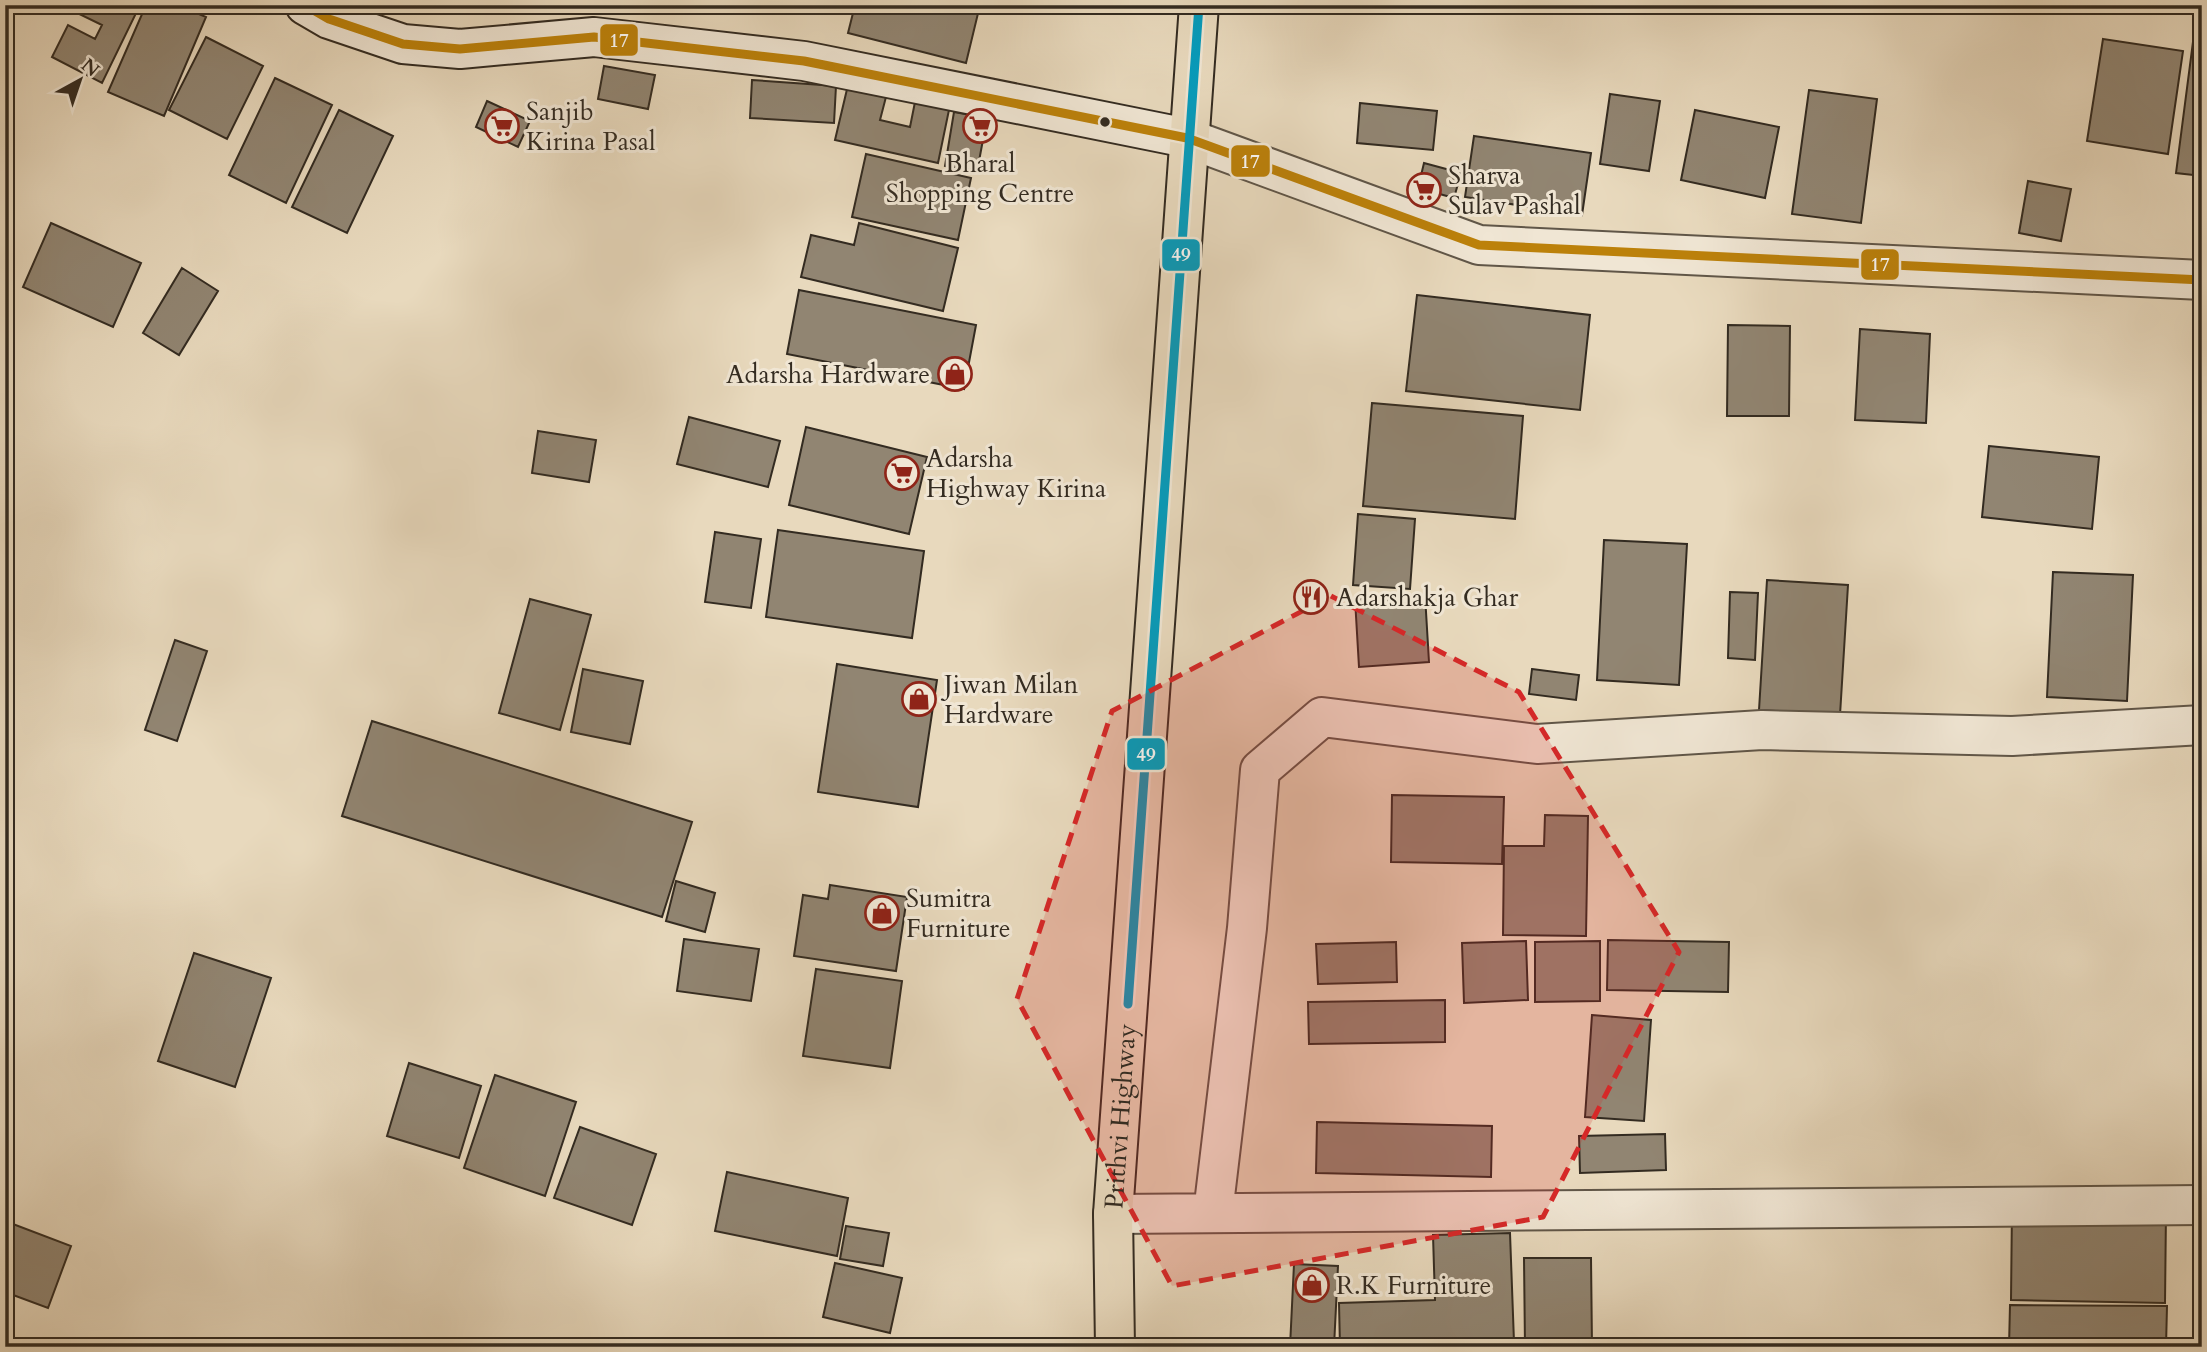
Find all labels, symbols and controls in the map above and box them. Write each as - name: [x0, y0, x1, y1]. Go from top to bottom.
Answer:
- line badge: 17: [599, 23, 639, 57]
- text: 17: [609, 28, 629, 54]
- north arrow: [46, 46, 116, 116]
- text: N: [76, 52, 105, 83]
- place label: Sanjib Kirina Pasal: [526, 94, 656, 159]
- supermarket icon: Sanjib Kirina Pasal: [483, 107, 521, 145]
- supermarket icon: Bharal Shopping Centre: [961, 107, 999, 145]
- unlabelled marker: [1098, 115, 1112, 129]
- line badge: 17: [1230, 144, 1271, 178]
- place label: Bharal Shopping Centre: [886, 146, 1074, 211]
- text: 17: [1240, 149, 1260, 175]
- place label: Sharva Sulav Pashal: [1448, 158, 1581, 223]
- supermarket icon: Sharva Sulav Pashal: [1405, 171, 1443, 209]
- line badge: 49: [1161, 238, 1201, 272]
- text: 49: [1171, 242, 1191, 268]
- line badge: 17: [1860, 248, 1900, 281]
- text: 17: [1870, 252, 1890, 278]
- shop icon: Adarsha Hardware: [936, 355, 974, 393]
- place label: Adarsha Hardware: [726, 357, 930, 392]
- place label: Adarsha Highway Kirina: [926, 441, 1106, 506]
- supermarket icon: Adarsha Highway Kirina: [883, 454, 921, 492]
- restaurant icon: Adarshakja Ghar: [1292, 578, 1330, 616]
- place label: Adarshakja Ghar: [1336, 580, 1519, 615]
- place label: Jiwan Milan Hardware: [940, 667, 1079, 732]
- shop icon: Jiwan Milan Hardware: [900, 680, 938, 718]
- line badge: 49: [1126, 737, 1166, 771]
- text: 49: [1136, 742, 1156, 768]
- place label: Sumitra Furniture: [906, 881, 1010, 946]
- shop icon: Sumitra Furniture: [863, 894, 901, 932]
- street label: Prithvi Highway: [1096, 1022, 1145, 1210]
- shop icon: R.K Furniture: [1293, 1266, 1331, 1304]
- place label: R.K Furniture: [1336, 1268, 1491, 1303]

